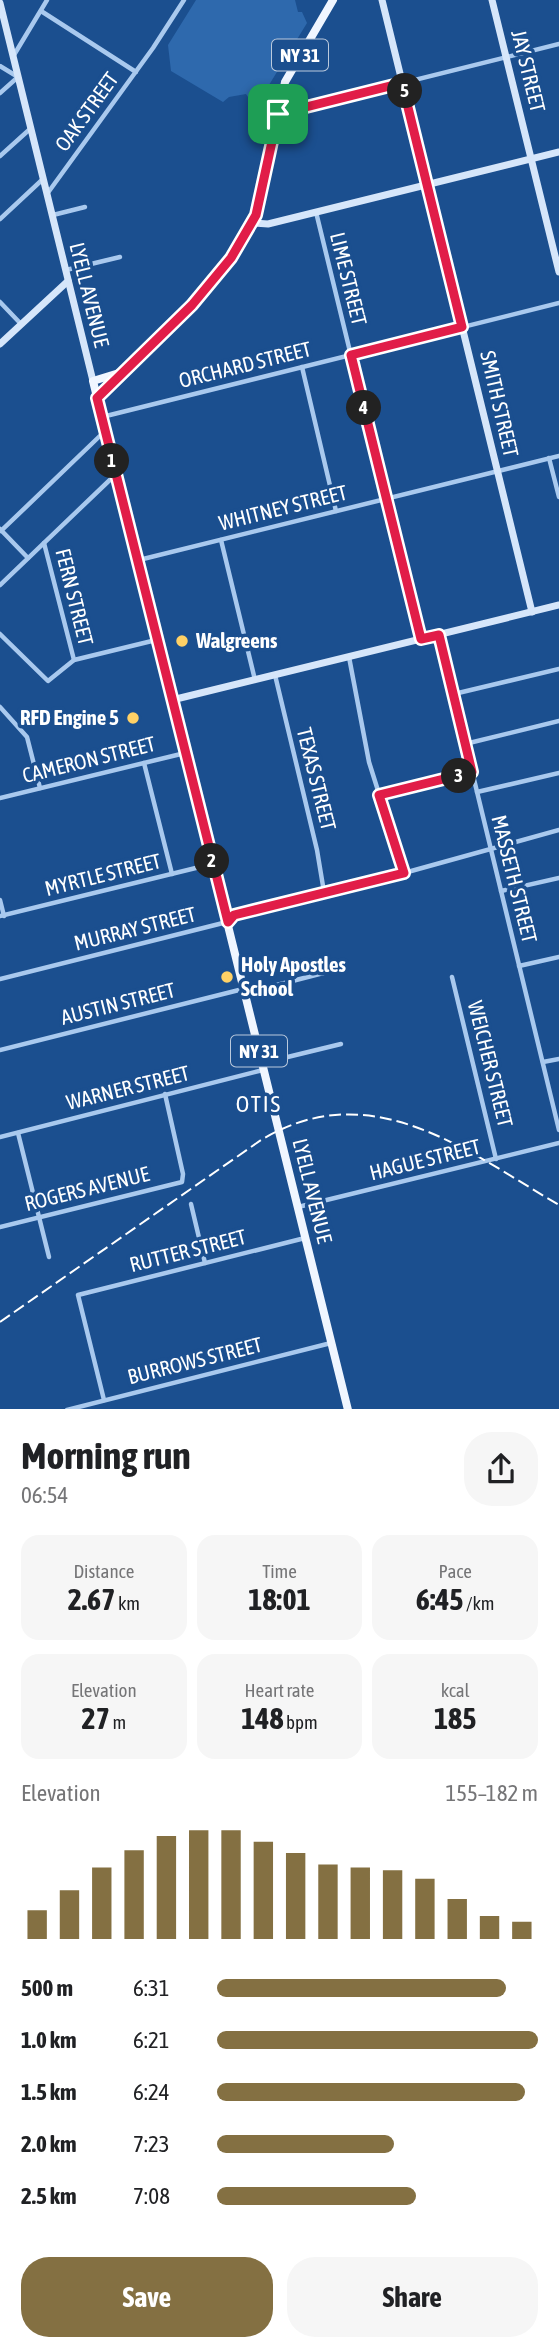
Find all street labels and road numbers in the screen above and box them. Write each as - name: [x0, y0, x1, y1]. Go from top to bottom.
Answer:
- street label: JAY STREET: [507, 27, 551, 114]
- road number: NY 31: [272, 40, 328, 70]
- street label: OAK STREET: [50, 67, 123, 155]
- street label: LIME STREET: [326, 230, 372, 328]
- street label: LYELL AVENUE: [65, 240, 115, 350]
- street label: ORCHARD STREET: [176, 336, 313, 392]
- street label: SMITH STREET: [476, 348, 524, 459]
- street label: WHITNEY STREET: [216, 480, 349, 535]
- street label: FERN STREET: [51, 546, 99, 648]
- street label: TEXAS STREET: [293, 725, 341, 833]
- street label: CAMERON STREET: [20, 731, 158, 787]
- street label: MASSETH STREET: [487, 812, 542, 945]
- street label: MYRTLE STREET: [42, 848, 163, 900]
- street label: MURRAY STREET: [71, 901, 198, 955]
- street label: AUSTIN STREET: [58, 977, 177, 1029]
- street label: WEICHER STREET: [464, 998, 518, 1129]
- road number: NY 31: [231, 1036, 287, 1066]
- street label: WARNER STREET: [64, 1060, 192, 1114]
- street label: HAGUE STREET: [367, 1134, 483, 1184]
- street label: LYELL AVENUE: [288, 1136, 338, 1246]
- street label: ROGERS AVENUE: [22, 1161, 152, 1215]
- street label: RUTTER STREET: [127, 1224, 249, 1276]
- street label: BURROWS STREET: [125, 1332, 264, 1388]

